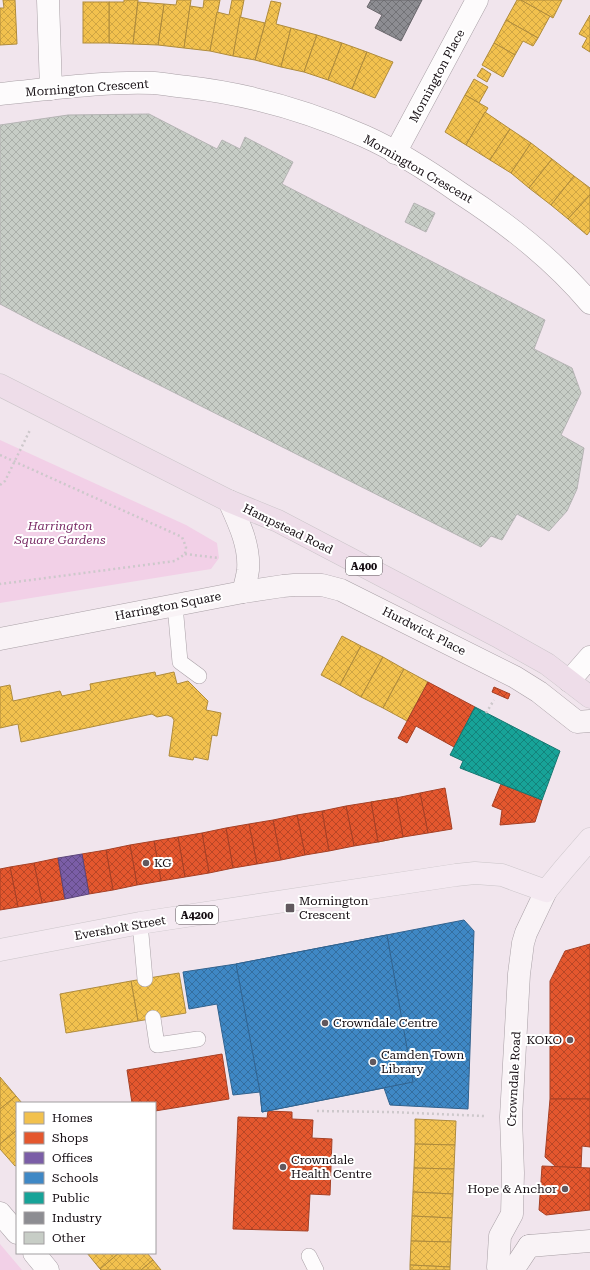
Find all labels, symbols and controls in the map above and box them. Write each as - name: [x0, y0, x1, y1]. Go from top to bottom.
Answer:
- street label: Mornington Place: [407, 27, 468, 125]
- street label: Mornington Crescent: [25, 77, 150, 99]
- street label: Mornington Crescent: [361, 132, 475, 206]
- street label: Hampstead Road: [241, 501, 336, 557]
- park label: Harrington Square Gardens: [13, 519, 106, 547]
- road number: A400: [346, 557, 382, 575]
- street label: Harrington Square: [114, 589, 223, 623]
- street label: Hurdwick Place: [380, 604, 469, 658]
- place label: KG: [154, 856, 172, 870]
- marker: KG: [141, 858, 151, 868]
- place label: Mornington Crescent: [299, 894, 369, 922]
- marker: Mornington Crescent: [284, 902, 296, 914]
- road number: A4200: [176, 906, 218, 924]
- street label: Eversholt Street: [73, 913, 167, 943]
- place label: Crowndale Centre: [333, 1016, 438, 1030]
- marker: Crowndale Centre: [320, 1018, 330, 1028]
- street label: Crowndale Road: [505, 1031, 523, 1127]
- place label: KOKO: [527, 1033, 562, 1047]
- marker: KOKO: [565, 1035, 575, 1045]
- place label: Camden Town Library: [381, 1048, 464, 1076]
- marker: Camden Town Library: [368, 1057, 378, 1067]
- legend: [16, 1102, 156, 1254]
- text: Homes: [52, 1111, 93, 1125]
- text: Shops: [52, 1131, 88, 1145]
- text: Offices: [52, 1151, 93, 1165]
- place label: Crowndale Health Centre: [291, 1153, 372, 1181]
- marker: Crowndale Health Centre: [278, 1162, 288, 1172]
- text: Schools: [52, 1171, 99, 1185]
- place label: Hope & Anchor: [467, 1182, 557, 1196]
- marker: Hope & Anchor: [560, 1184, 570, 1194]
- text: Public: [52, 1191, 90, 1205]
- text: Industry: [52, 1211, 103, 1225]
- text: Other: [52, 1231, 85, 1245]

